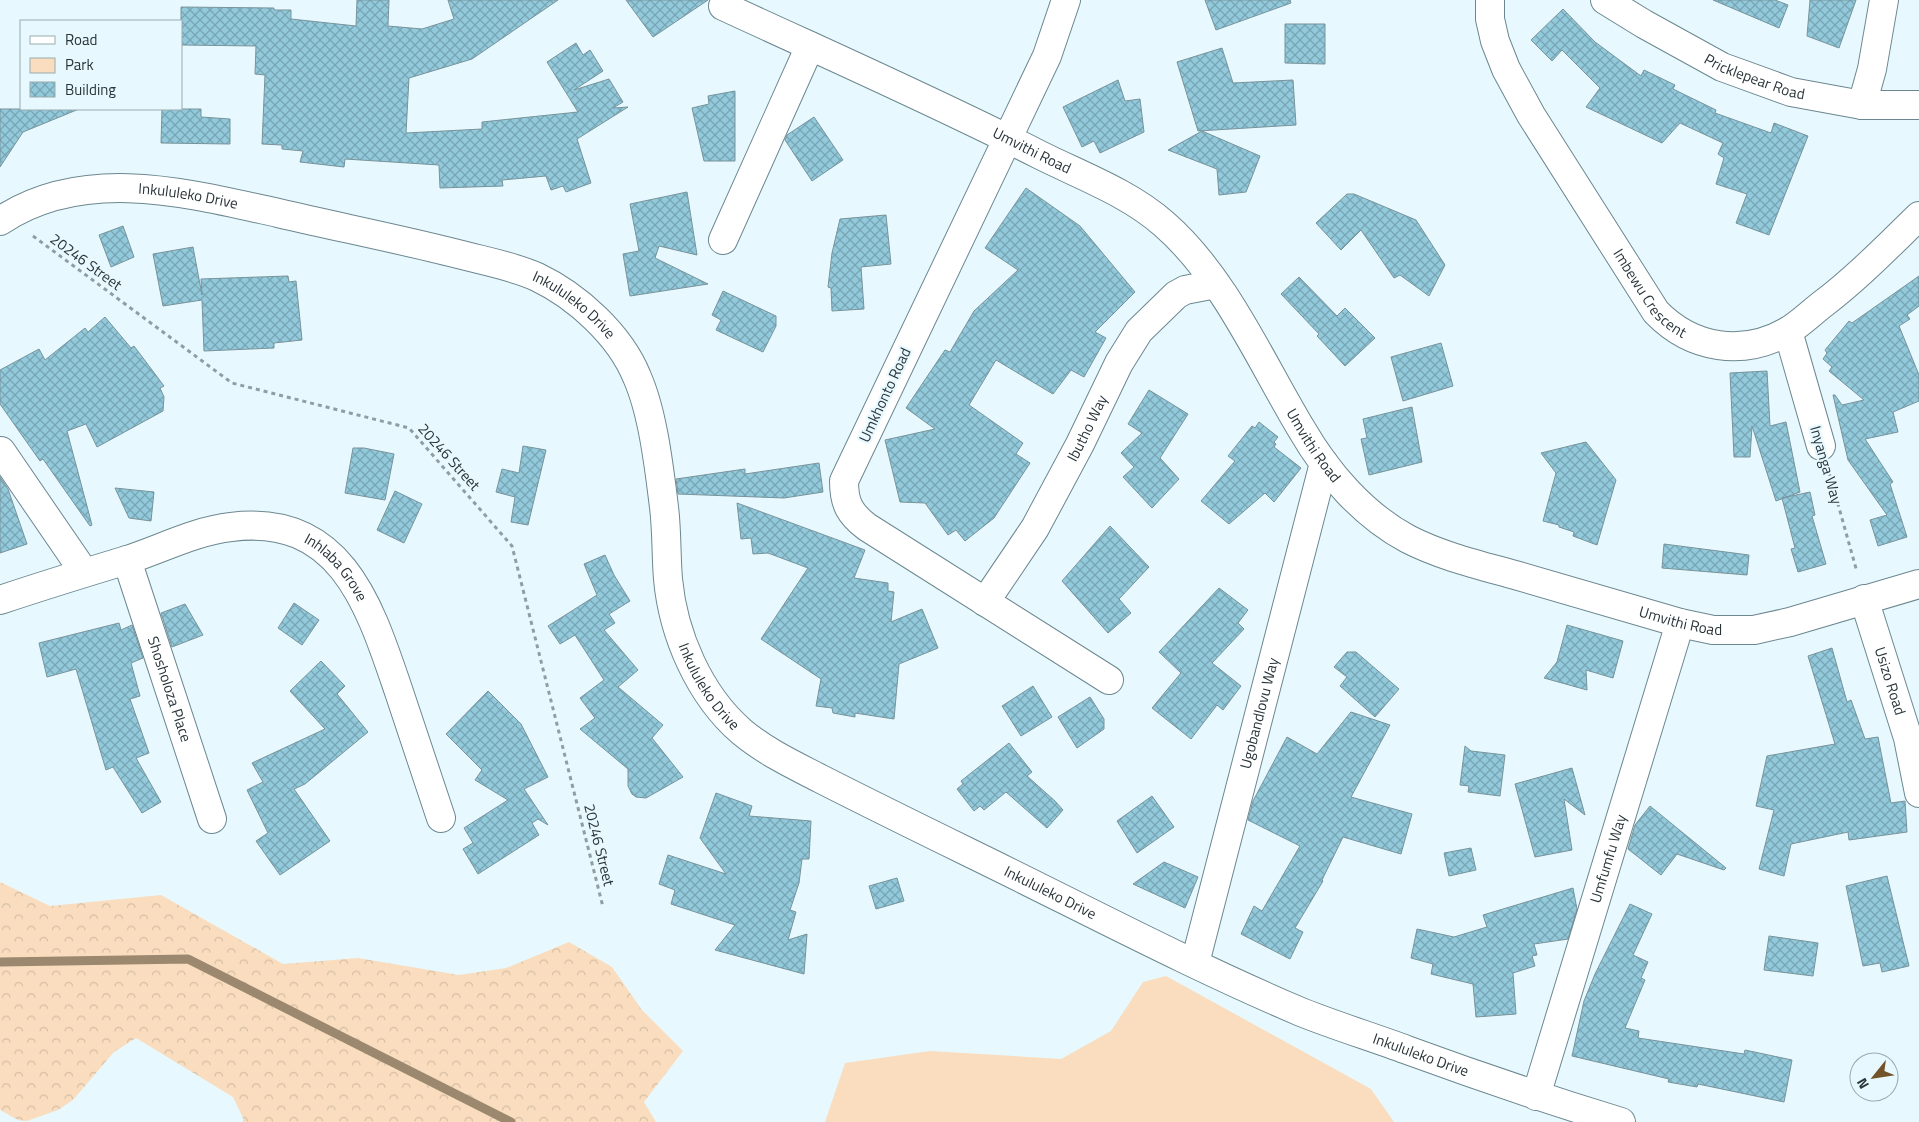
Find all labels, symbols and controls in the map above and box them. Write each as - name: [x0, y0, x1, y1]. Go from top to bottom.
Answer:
- legend: [20, 20, 182, 110]
- text: Road: [65, 28, 97, 51]
- street label: Pricklepear Road: [1700, 47, 1807, 105]
- text: Park: [65, 53, 94, 76]
- text: Building: [65, 78, 116, 101]
- street label: Umvithi Road: [989, 121, 1075, 179]
- street label: Inkululeko Drive: [138, 177, 240, 215]
- street label: 20246 Street: [46, 228, 128, 296]
- street label: Imbewu Crescent: [1608, 244, 1691, 344]
- street label: Inkululeko Drive: [529, 264, 621, 344]
- street label: Umkhonto Road: [852, 344, 917, 446]
- street label: Ibutho Way: [1061, 391, 1113, 466]
- street label: Umvithi Road: [1281, 404, 1347, 487]
- street label: 20246 Street: [413, 418, 486, 496]
- street label: Inyanga Way: [1804, 423, 1849, 507]
- street label: Inhlaba Grove: [300, 527, 374, 605]
- street label: Umvithi Road: [1636, 600, 1722, 641]
- street label: Shosholoza Place: [142, 633, 198, 745]
- street label: Inkululeko Drive: [673, 639, 745, 735]
- street label: Usizo Road: [1869, 644, 1912, 718]
- street label: Ugobandlovu Way: [1234, 655, 1284, 771]
- street label: 20246 Street: [578, 801, 621, 889]
- street label: Umfumfu Way: [1583, 811, 1632, 906]
- street label: Inkululeko Drive: [1000, 860, 1101, 925]
- street label: Inkululeko Drive: [1370, 1027, 1472, 1082]
- north arrow: [1849, 1052, 1899, 1102]
- text: N: [1851, 1074, 1874, 1093]

